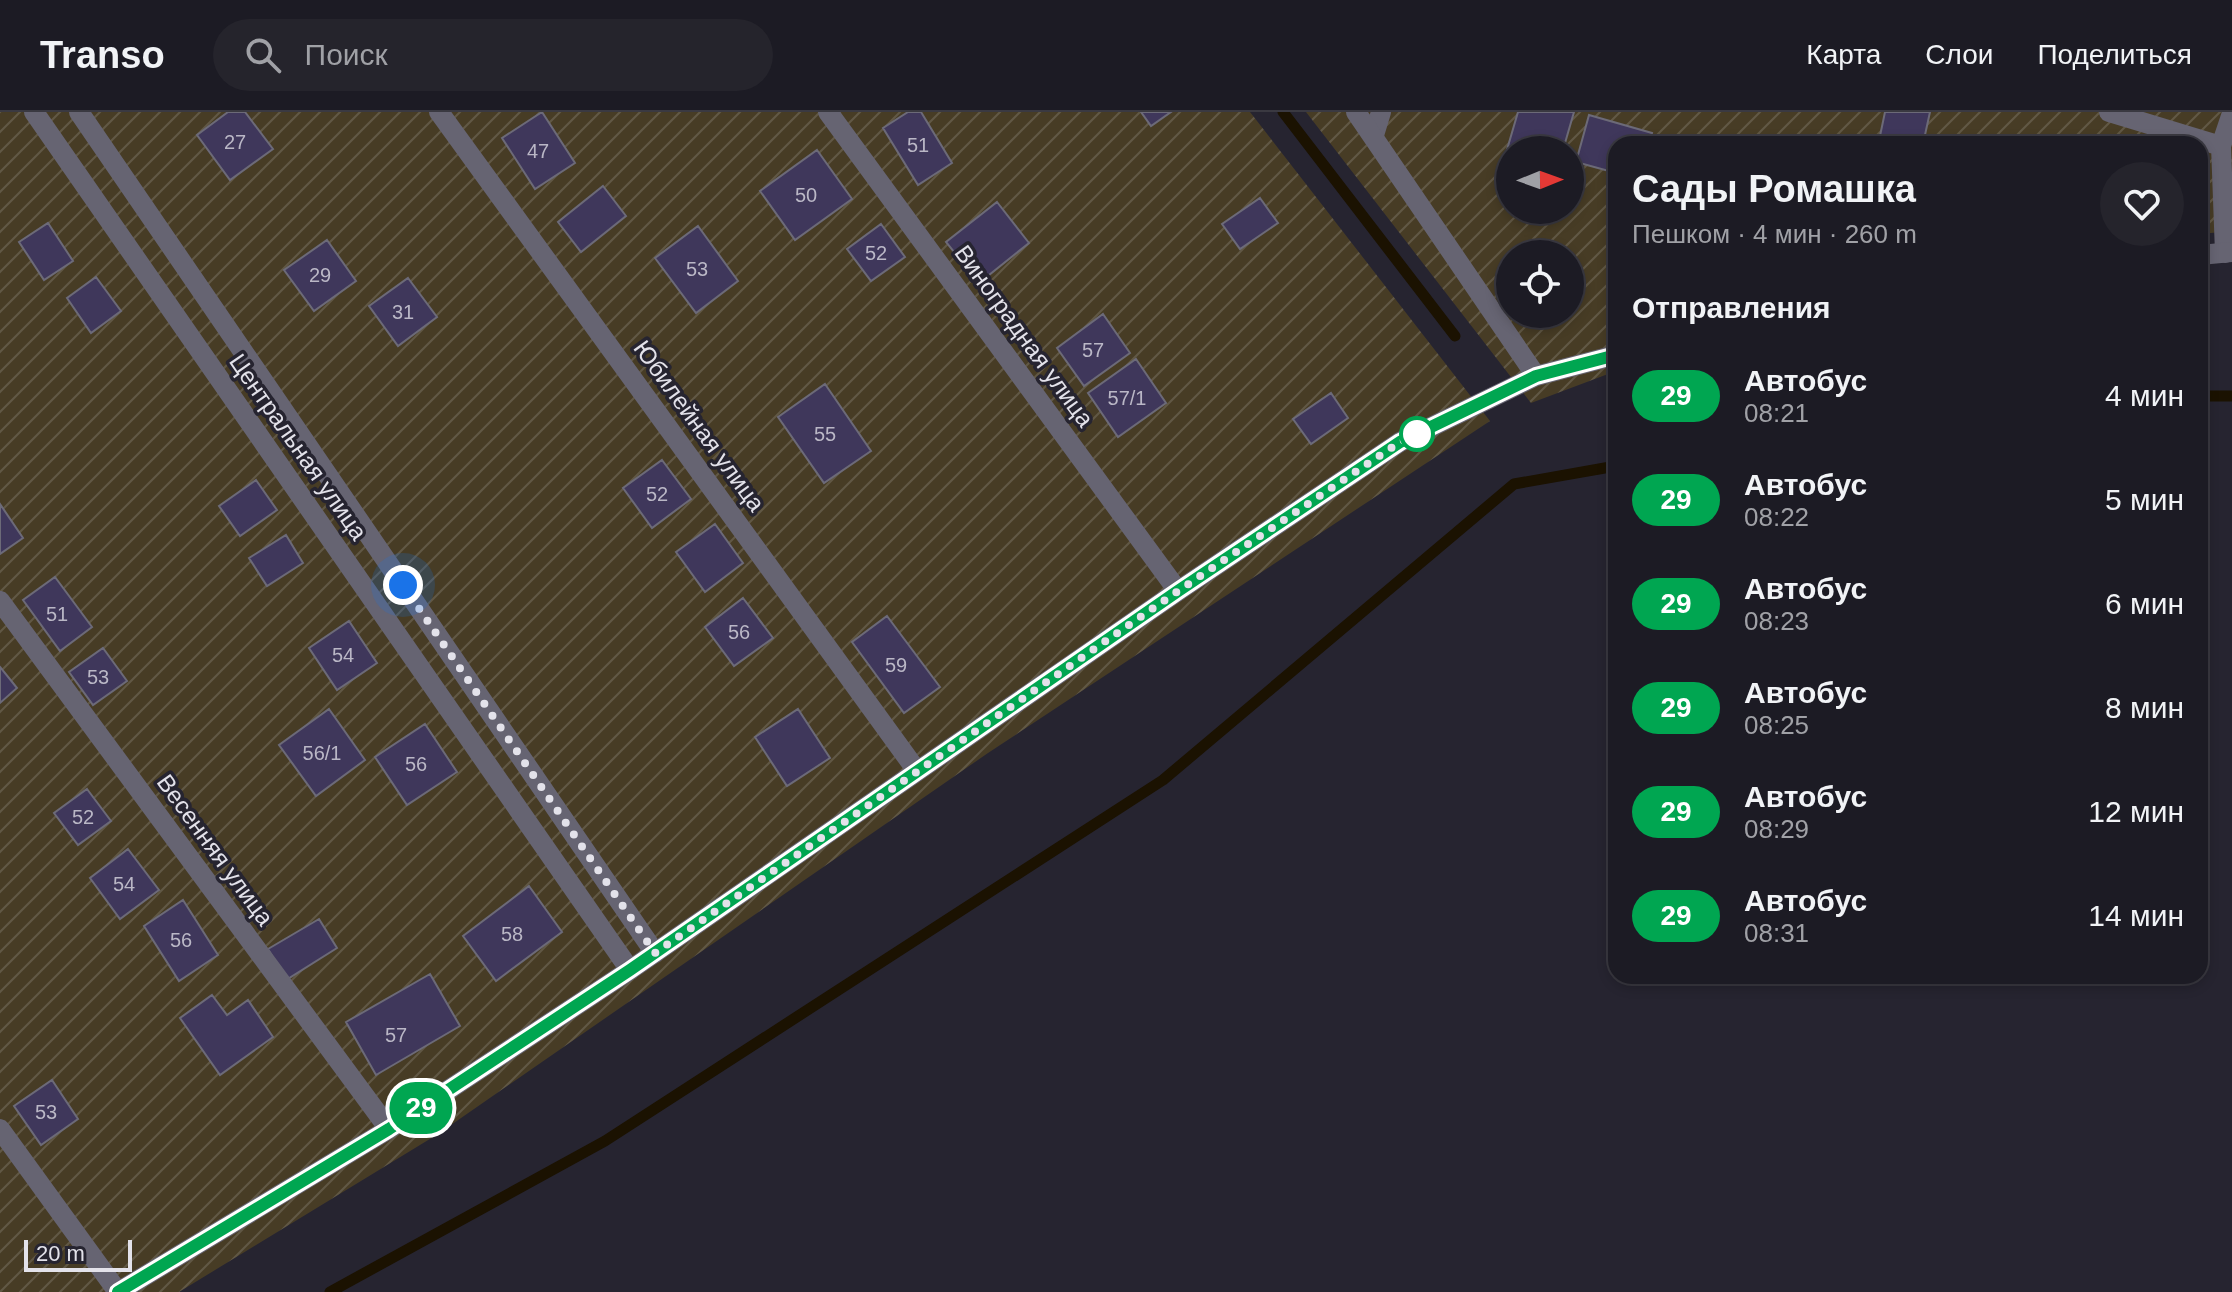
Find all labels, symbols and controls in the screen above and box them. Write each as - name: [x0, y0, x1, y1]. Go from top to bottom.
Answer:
- search box: [213, 19, 773, 91]
- icon: search: [241, 33, 285, 77]
- text: Transo: [40, 34, 165, 76]
- text: Поиск: [305, 38, 388, 71]
- text: Карта: [1806, 39, 1881, 70]
- text: Слои: [1925, 39, 1993, 70]
- text: Поделиться: [2037, 39, 2192, 70]
- house number: 27: [224, 131, 246, 153]
- house number: 51: [907, 134, 929, 156]
- north arrow: [1496, 136, 1584, 224]
- map controls: [1496, 136, 1584, 328]
- house number: 47: [527, 140, 549, 162]
- button: heart: [2100, 162, 2184, 246]
- text: Сады Ромашка: [1632, 168, 1916, 210]
- house number: 50: [795, 184, 817, 206]
- text: Пешком · 4 мин · 260 m: [1632, 219, 1917, 249]
- street label: Виноградная улица: [949, 240, 1100, 432]
- button: locate: [1496, 240, 1584, 328]
- house number: 52: [865, 242, 887, 264]
- house number: 53: [686, 258, 708, 280]
- house number: 29: [309, 264, 331, 286]
- text: Отправления: [1632, 291, 1831, 324]
- house number: 31: [392, 301, 414, 323]
- street label: Юбилейная улица: [628, 335, 771, 517]
- house number: 57: [1082, 339, 1104, 361]
- street label: Центральная улица: [224, 349, 373, 545]
- text: Автобус: [1744, 364, 1867, 397]
- text: 4 мин: [2105, 379, 2184, 412]
- text: 29: [1660, 380, 1692, 411]
- house number: 57/1: [1108, 387, 1146, 409]
- text: 08:21: [1744, 398, 1809, 428]
- unlabelled marker: [1400, 417, 1434, 451]
- house number: 55: [814, 423, 836, 445]
- text: Автобус: [1744, 468, 1867, 501]
- house number: 52: [646, 483, 668, 505]
- text: 5 мин: [2105, 483, 2184, 516]
- text: 29: [1660, 484, 1692, 515]
- text: 08:22: [1744, 502, 1809, 532]
- your location: [383, 565, 423, 605]
- text: Автобус: [1744, 572, 1867, 605]
- text: 6 мин: [2105, 587, 2184, 620]
- text: 29: [1660, 588, 1692, 619]
- house number: 51: [46, 603, 68, 625]
- text: 08:23: [1744, 606, 1809, 636]
- house number: 56: [728, 621, 750, 643]
- house number: 54: [332, 644, 354, 666]
- house number: 59: [885, 654, 907, 676]
- house number: 53: [87, 666, 109, 688]
- text: Автобус: [1744, 676, 1867, 709]
- text: 8 мин: [2105, 691, 2184, 724]
- text: 29: [1660, 692, 1692, 723]
- text: 08:25: [1744, 710, 1809, 740]
- house number: 56/1: [303, 742, 341, 764]
- house number: 56: [405, 753, 427, 775]
- street label: Весенняя улица: [152, 769, 280, 931]
- text: Автобус: [1744, 780, 1867, 813]
- text: 12 мин: [2088, 795, 2184, 828]
- text: 29: [1660, 796, 1692, 827]
- house number: 52: [72, 806, 94, 828]
- text: 08:29: [1744, 814, 1809, 844]
- house number: 54: [113, 873, 135, 895]
- text: Автобус: [1744, 884, 1867, 917]
- text: 14 мин: [2088, 899, 2184, 932]
- text: 29: [1660, 900, 1692, 931]
- text: 08:31: [1744, 918, 1809, 948]
- house number: 58: [501, 923, 523, 945]
- house number: 56: [170, 929, 192, 951]
- house number: 57: [385, 1024, 407, 1046]
- line badge: 29: [385, 1082, 457, 1134]
- text: 29: [405, 1092, 437, 1123]
- house number: 53: [35, 1101, 57, 1123]
- scale bar: [24, 1236, 132, 1272]
- text: 20 m: [36, 1241, 85, 1266]

